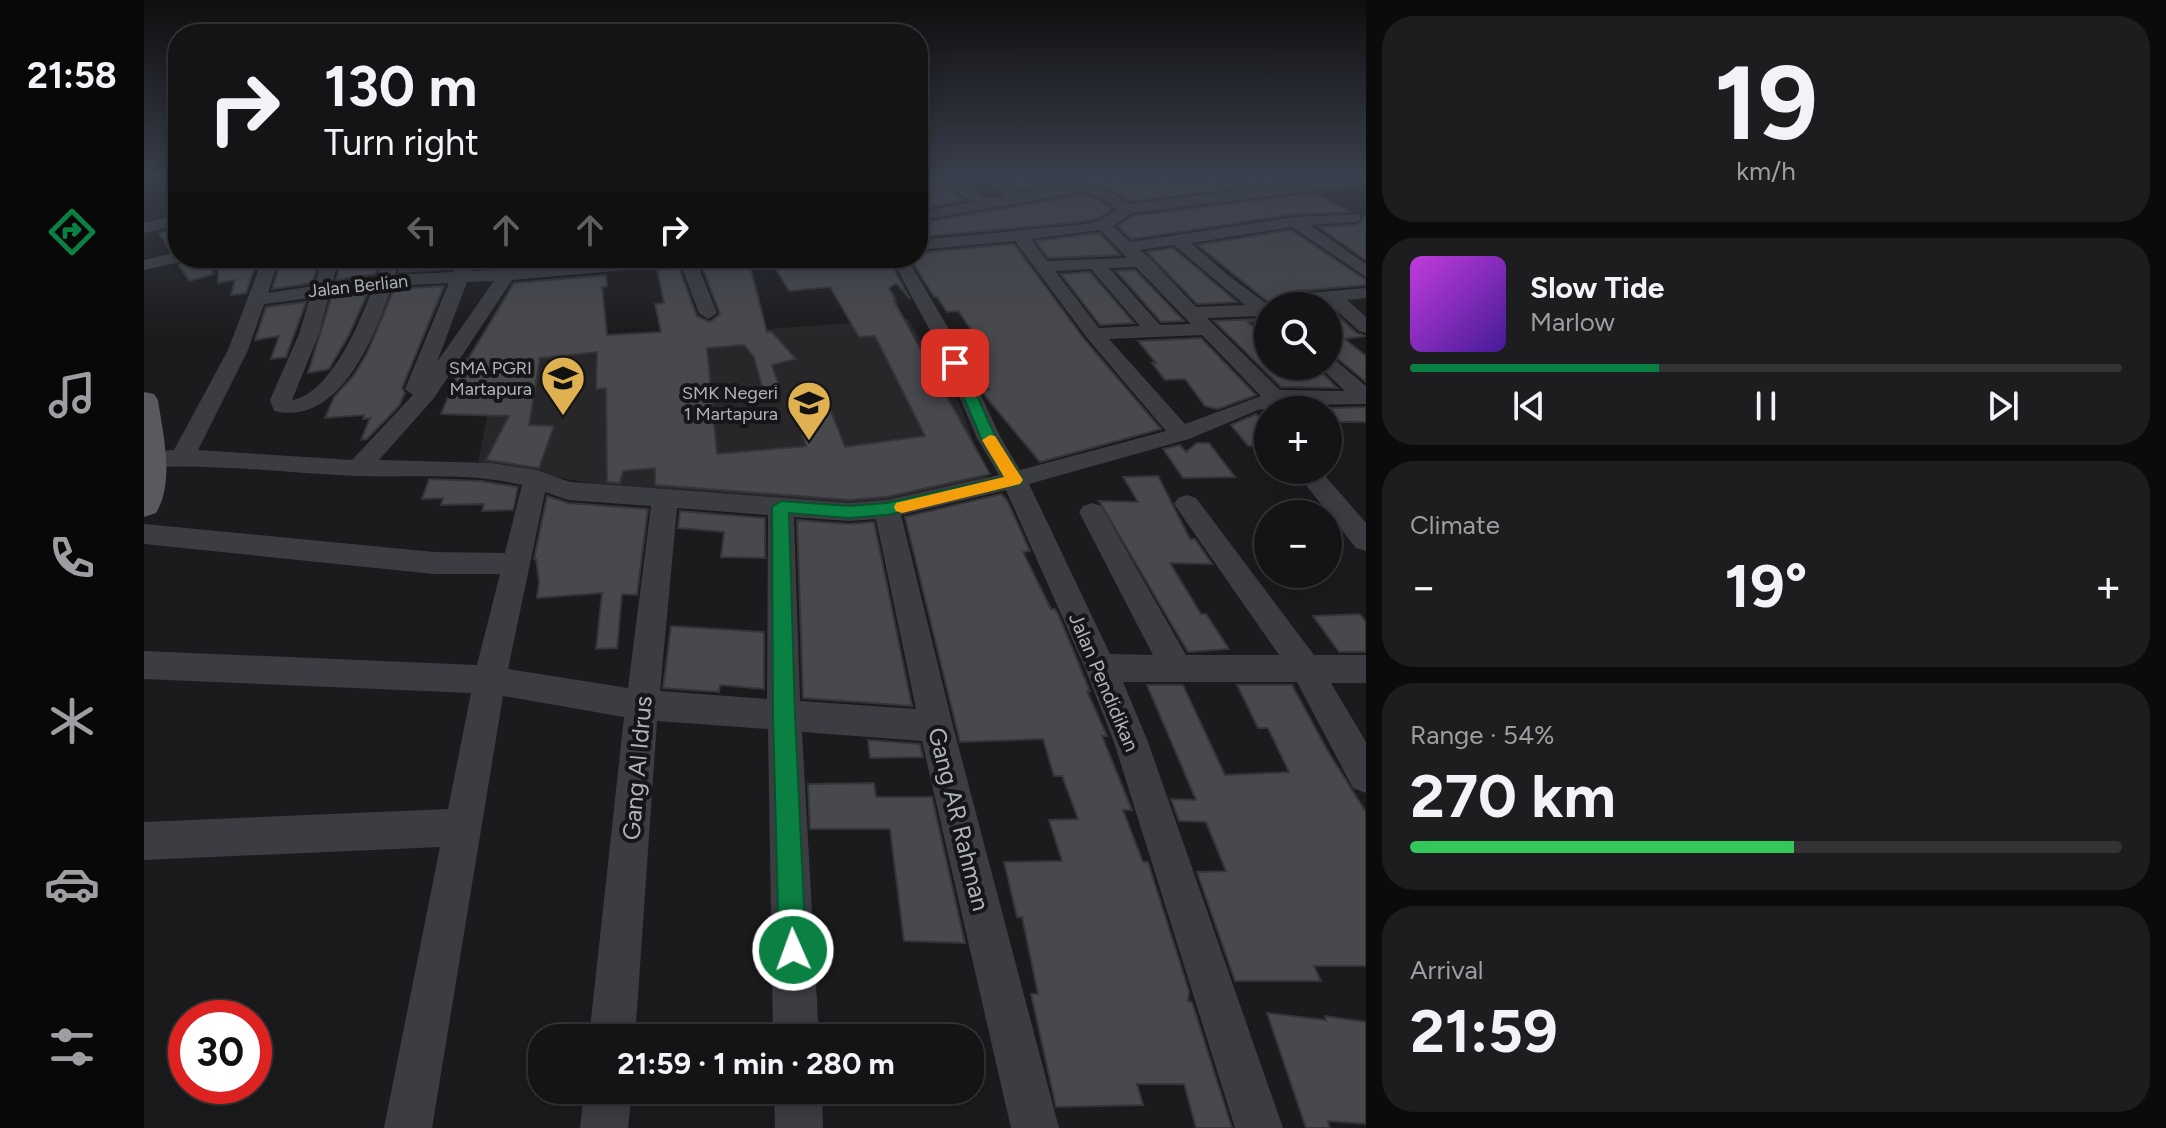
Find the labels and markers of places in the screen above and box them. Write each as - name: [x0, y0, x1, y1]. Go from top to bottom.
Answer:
- pin: [921, 329, 989, 397]
- school or university icon: SMA PGRI Martapura: [539, 354, 587, 417]
- place label: SMA PGRI Martapura: [449, 357, 532, 400]
- school or university icon: SMK Negeri 1 Martapura: [785, 379, 833, 442]
- place label: SMK Negeri 1 Martapura: [682, 382, 778, 425]

